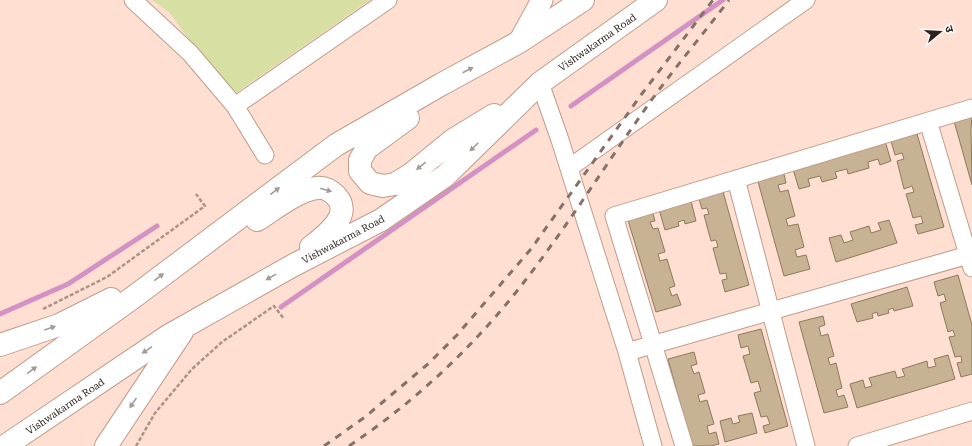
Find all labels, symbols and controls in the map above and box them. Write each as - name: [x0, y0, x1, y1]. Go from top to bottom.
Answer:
- street label: Vishwakarma Road: [556, 11, 639, 73]
- north arrow: [920, 12, 960, 52]
- text: उ: [942, 24, 956, 35]
- one-way arrow: [462, 67, 474, 73]
- one-way arrow: [469, 142, 479, 152]
- one-way arrow: [416, 162, 427, 171]
- one-way arrow: [269, 187, 280, 195]
- one-way arrow: [320, 187, 332, 193]
- street label: Vishwakarma Road: [300, 213, 387, 266]
- one-way arrow: [154, 273, 165, 281]
- one-way arrow: [266, 274, 277, 281]
- one-way arrow: [45, 325, 57, 331]
- one-way arrow: [142, 346, 152, 354]
- one-way arrow: [26, 366, 37, 374]
- street label: Vishwakarma Road: [24, 376, 107, 437]
- one-way arrow: [129, 398, 137, 408]

